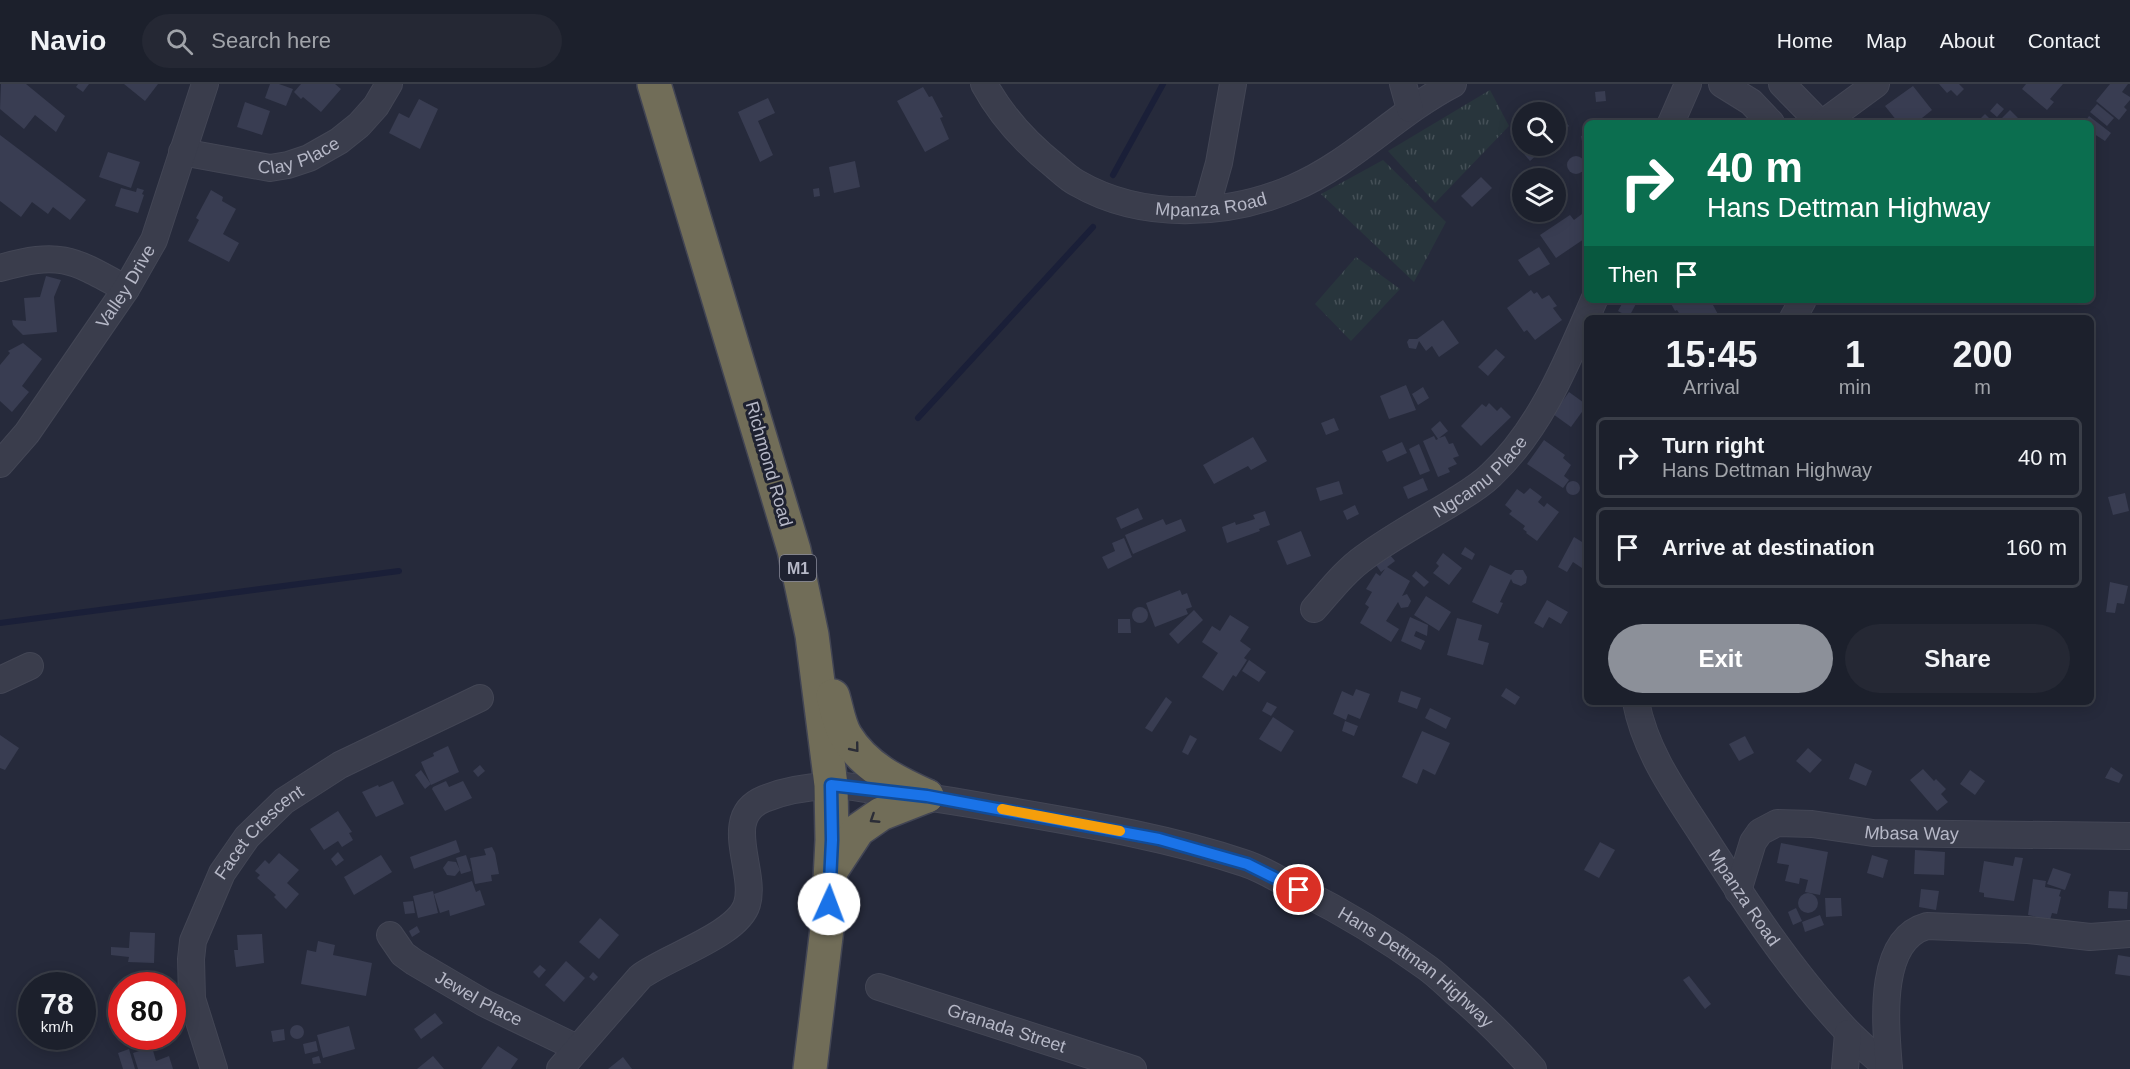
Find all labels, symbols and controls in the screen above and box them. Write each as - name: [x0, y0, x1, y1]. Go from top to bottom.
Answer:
- search box: [142, 14, 562, 68]
- text: Navio: [30, 25, 106, 56]
- icon: search: [163, 25, 196, 58]
- text: Search here: [211, 28, 331, 53]
- text: Home: [1777, 29, 1833, 52]
- text: Map: [1866, 29, 1907, 52]
- text: About: [1940, 29, 1995, 52]
- text: Contact: [2028, 29, 2100, 52]
- map controls: [1512, 102, 1566, 222]
- button: search: [1512, 102, 1566, 156]
- street label: Clay Place: [256, 133, 343, 178]
- icon: right: [1608, 144, 1686, 222]
- text: 40 m: [1707, 144, 1803, 191]
- button: layers: [1512, 168, 1566, 222]
- street label: Mpanza Road: [1154, 188, 1269, 220]
- text: Hans Dettman Highway: [1707, 193, 1991, 223]
- street label: Valley Drive: [92, 241, 159, 332]
- icon: arrive: [1670, 258, 1703, 291]
- text: Then: [1608, 262, 1658, 287]
- text: 15:45: [1665, 334, 1757, 375]
- text: 1: [1845, 334, 1865, 375]
- text: 200: [1952, 334, 2013, 375]
- text: Arrival: [1683, 376, 1740, 398]
- text: min: [1839, 376, 1871, 398]
- text: m: [1974, 376, 1991, 398]
- street label: Richmond Road: [742, 399, 796, 529]
- street label: Ngcamu Place: [1430, 432, 1531, 522]
- text: Turn right: [1662, 433, 1764, 458]
- icon: right: [1611, 441, 1644, 474]
- text: 40 m: [2018, 445, 2067, 470]
- text: Hans Dettman Highway: [1662, 459, 1872, 481]
- icon: arrive: [1611, 531, 1644, 564]
- text: Arrive at destination: [1662, 535, 1875, 560]
- text: 160 m: [2006, 535, 2067, 560]
- road number: M1: [780, 555, 816, 581]
- button: Exit: [1608, 624, 1833, 693]
- button: Share: [1845, 624, 2070, 693]
- one-way arrow: [848, 741, 859, 752]
- street label: Facet Crescent: [211, 781, 307, 883]
- one-way arrow: [870, 812, 881, 823]
- street label: Mbasa Way: [1863, 822, 1959, 844]
- street label: Mpanza Road: [1705, 846, 1784, 950]
- pin: [1273, 864, 1324, 915]
- position arrow: [797, 872, 861, 936]
- icon: arrive: [1282, 873, 1315, 906]
- street label: Hans Dettman Highway: [1335, 903, 1497, 1032]
- street label: Jewel Place: [432, 967, 526, 1030]
- speed limit sign: 80: [108, 972, 186, 1050]
- text: 78: [40, 987, 74, 1020]
- street label: Granada Street: [945, 1000, 1068, 1057]
- text: km/h: [41, 1018, 73, 1035]

